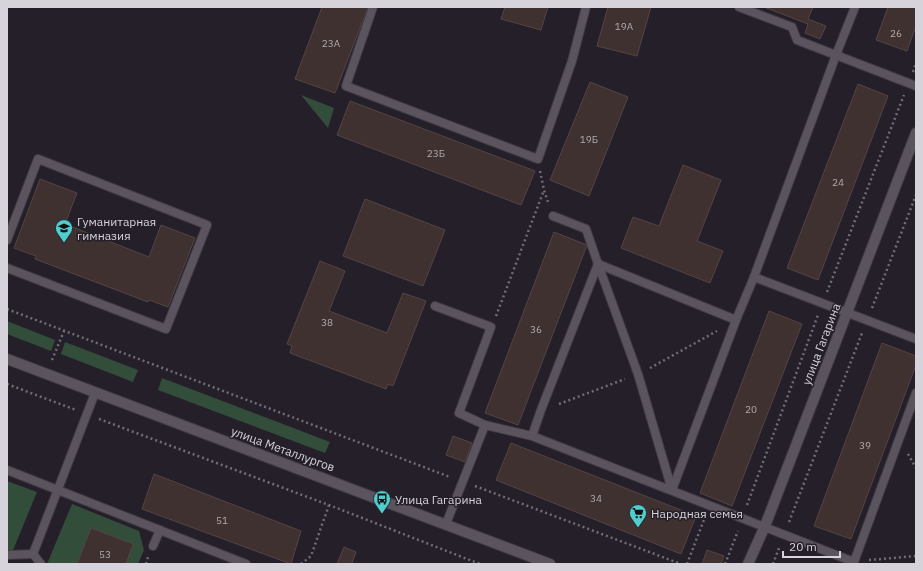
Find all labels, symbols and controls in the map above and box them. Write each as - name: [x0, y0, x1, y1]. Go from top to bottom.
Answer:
- house number: 19А: [615, 20, 634, 33]
- house number: 26: [890, 27, 902, 40]
- house number: 23А: [322, 37, 341, 50]
- house number: 19Б: [580, 133, 598, 146]
- house number: 23Б: [427, 147, 445, 160]
- house number: 24: [832, 176, 844, 189]
- place label: Гуманитарная гимназия: [77, 214, 156, 243]
- school or university icon: Гуманитарная гимназия: [54, 218, 74, 243]
- street label: улица Гагарина: [799, 300, 844, 387]
- house number: 38: [321, 316, 333, 329]
- house number: 36: [530, 323, 542, 336]
- house number: 20: [745, 403, 757, 416]
- street label: улица Металлургов: [229, 423, 337, 475]
- house number: 39: [859, 439, 871, 452]
- bus stop icon: Улица Гагарина: [372, 489, 392, 514]
- place label: Улица Гагарина: [395, 492, 483, 507]
- house number: 34: [590, 492, 602, 505]
- supermarket icon: Народная семья: [628, 503, 648, 528]
- place label: Народная семья: [651, 506, 743, 521]
- house number: 51: [216, 514, 228, 527]
- scale bar: [783, 533, 840, 559]
- text: 20 m: [789, 539, 817, 554]
- house number: 53: [99, 548, 111, 561]

